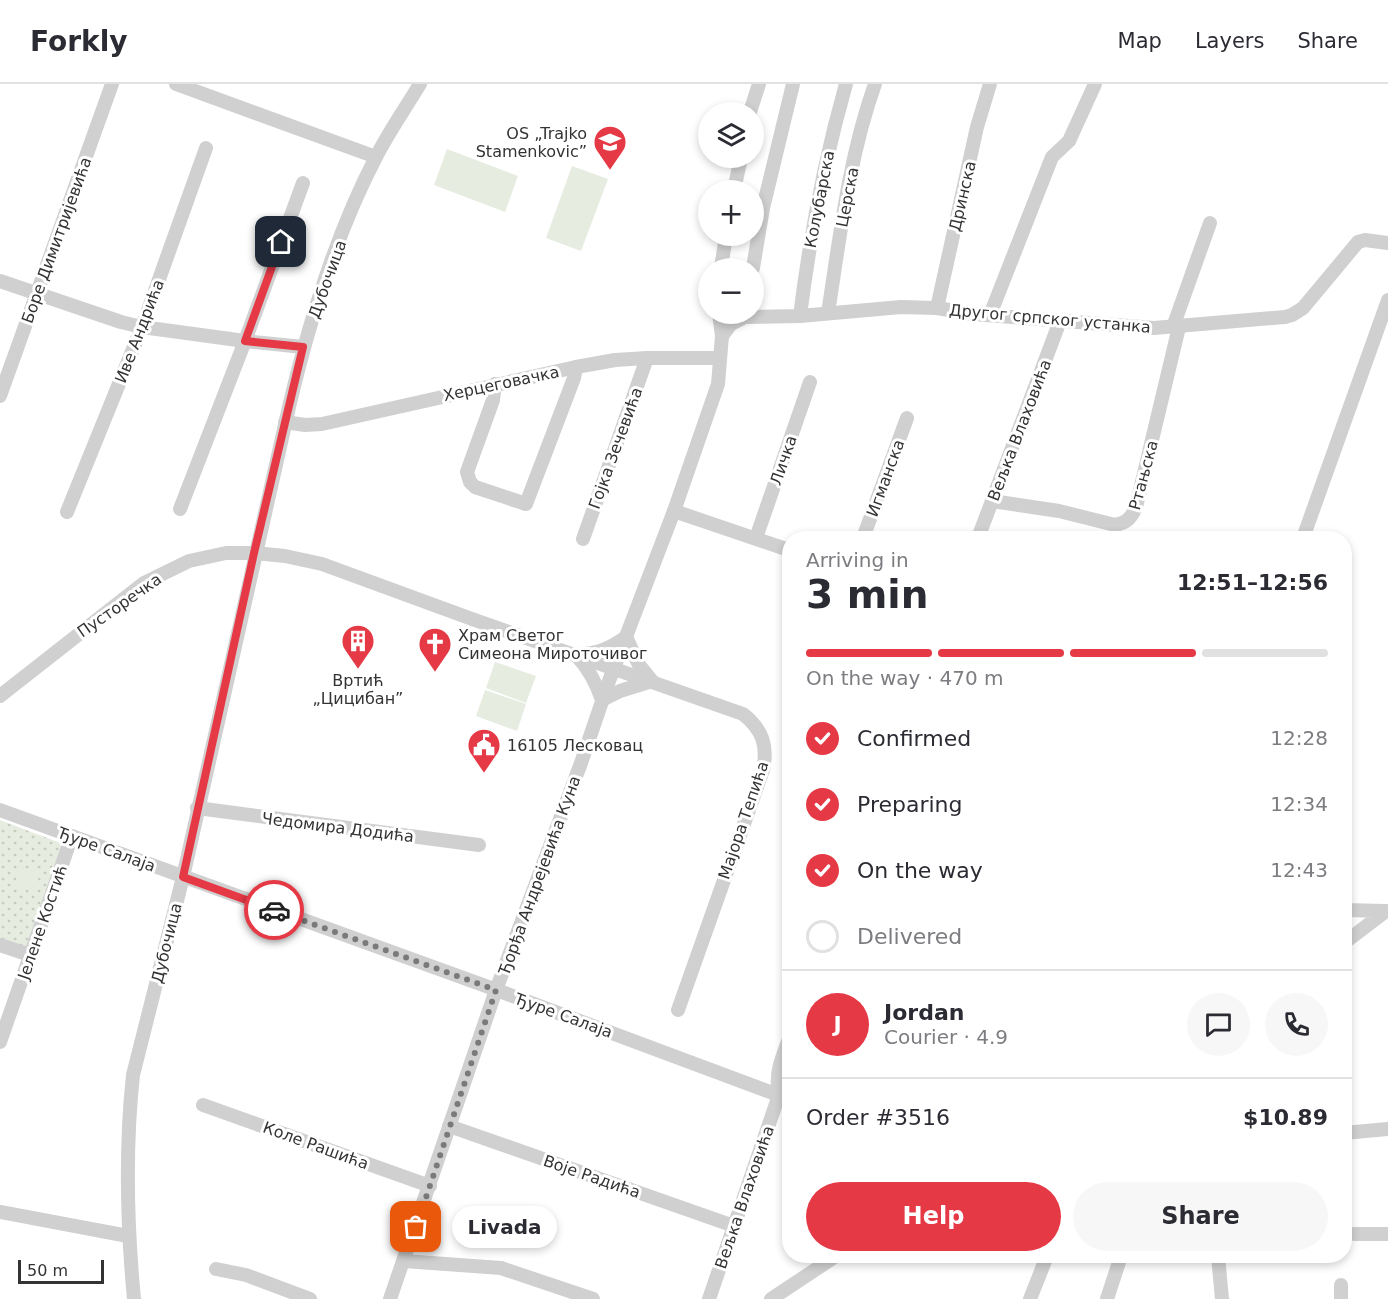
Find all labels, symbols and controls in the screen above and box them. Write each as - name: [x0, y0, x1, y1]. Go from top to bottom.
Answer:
- text: Forkly: [30, 25, 128, 58]
- text: Map: [1118, 29, 1162, 53]
- text: Layers: [1195, 29, 1264, 53]
- text: Share: [1297, 29, 1358, 53]
- map controls: [698, 102, 764, 324]
- button: layers: [698, 102, 764, 168]
- place label: OS „Trajko Stamenkovic”: [476, 124, 587, 161]
- school or university icon: OS „Trajko Stamenkovic”: [592, 124, 628, 171]
- street label: Колубарска: [801, 149, 838, 249]
- street label: Боре Димитријевића: [18, 154, 95, 326]
- street label: Дринска: [945, 159, 980, 233]
- street label: Церска: [832, 165, 863, 229]
- button: +: [698, 180, 764, 246]
- pin: [255, 216, 306, 267]
- icon: home: [264, 225, 297, 258]
- street label: Дубочица: [304, 237, 350, 321]
- button: −: [698, 258, 764, 324]
- street label: Иве Андрића: [111, 277, 168, 386]
- street label: Другог српског устанка: [948, 300, 1152, 337]
- street label: Вељка Влаховића: [984, 357, 1055, 504]
- street label: Херцеговачка: [441, 362, 561, 405]
- street label: Гојка Зечевића: [585, 385, 646, 512]
- street label: Личка: [766, 433, 801, 488]
- street label: Игманска: [863, 437, 908, 519]
- street label: Ртањска: [1125, 438, 1162, 512]
- text: Arriving in: [806, 548, 909, 572]
- street label: Пусторечка: [74, 569, 165, 641]
- text: 12:51–12:56: [1177, 570, 1328, 595]
- text: 3 min: [806, 572, 928, 617]
- building icon: Вртић „Цицибан”: [340, 623, 376, 670]
- church icon: Храм Светог Симеона Мироточивог: [417, 626, 453, 673]
- place label: Храм Светог Симеона Мироточивог: [458, 626, 647, 663]
- text: On the way · 470 m: [806, 666, 1004, 690]
- place label: Вртић „Цицибан”: [313, 671, 403, 708]
- icon: check: [806, 722, 839, 755]
- text: Confirmed: [857, 726, 971, 751]
- text: 12:28: [1270, 726, 1328, 750]
- public building icon: 16105 Лесковац: [466, 727, 502, 774]
- place label: 16105 Лесковац: [507, 736, 643, 755]
- street label: Мајора Тепића: [714, 759, 773, 882]
- street label: Ђорђа Андрејевића Куна: [494, 773, 584, 978]
- icon: check: [806, 788, 839, 821]
- text: Preparing: [857, 792, 963, 817]
- text: 12:34: [1270, 792, 1328, 816]
- street label: Чедомира Додића: [261, 809, 415, 846]
- street label: Ђуре Салаја: [55, 823, 158, 876]
- icon: check: [806, 854, 839, 887]
- text: On the way: [857, 858, 983, 883]
- text: 12:43: [1270, 858, 1328, 882]
- street label: Јелене Костић: [14, 862, 71, 983]
- courier: [244, 880, 304, 940]
- icon: car: [258, 894, 291, 927]
- street label: Дубочица: [147, 901, 186, 985]
- text: Delivered: [857, 924, 962, 949]
- street label: Ђуре Салаја: [512, 989, 615, 1042]
- button: chat: [1187, 993, 1250, 1056]
- button: phone: [1265, 993, 1328, 1056]
- text: Jordan: [884, 1000, 964, 1025]
- text: J: [833, 1012, 842, 1037]
- text: Courier · 4.9: [884, 1025, 1008, 1049]
- text: Order #3516: [806, 1105, 950, 1130]
- text: $10.89: [1243, 1105, 1328, 1130]
- street label: Коле Рашића: [260, 1118, 371, 1173]
- street label: Вељка Влаховића: [711, 1123, 778, 1271]
- street label: Воје Радића: [541, 1151, 643, 1202]
- button: Help: [806, 1182, 1061, 1251]
- button: Share: [1073, 1182, 1328, 1251]
- pin: [390, 1201, 441, 1252]
- callout: Livada: [452, 1206, 557, 1248]
- icon: bag: [399, 1210, 432, 1243]
- text: Livada: [468, 1215, 541, 1239]
- scale bar: [18, 1257, 104, 1284]
- text: 50 m: [27, 1261, 68, 1280]

